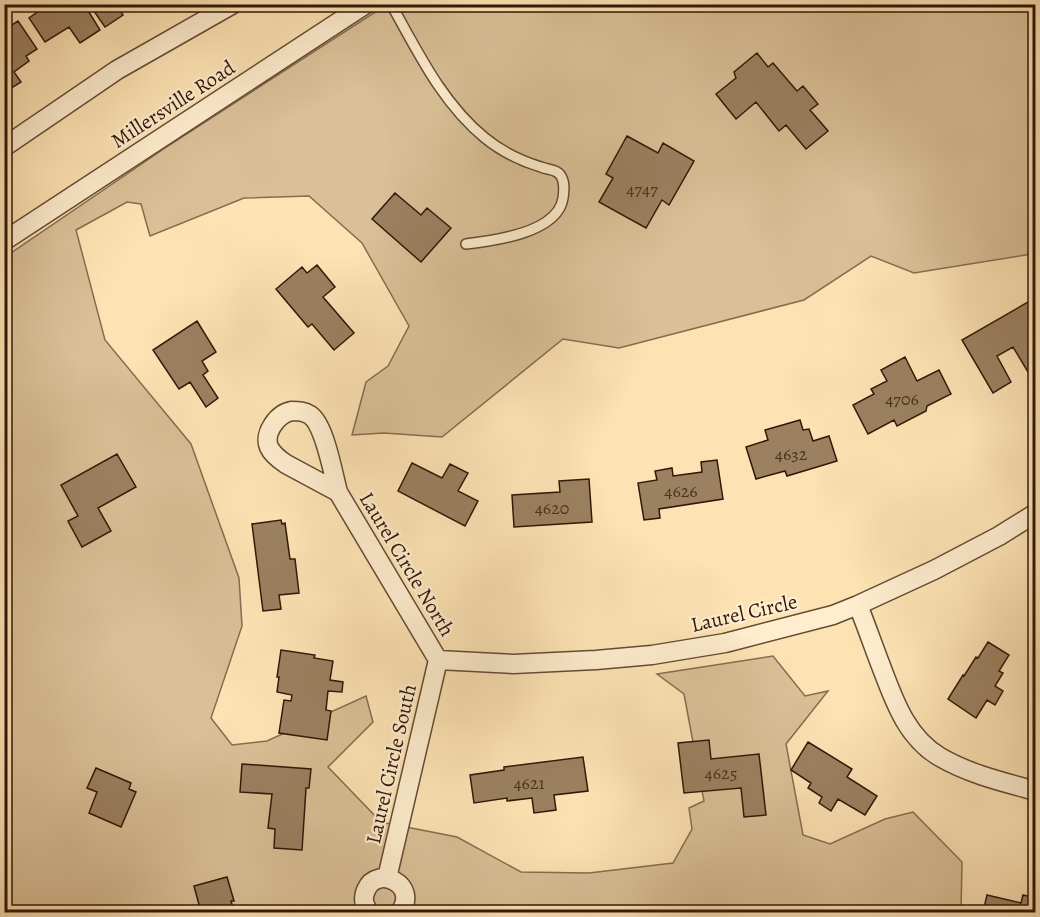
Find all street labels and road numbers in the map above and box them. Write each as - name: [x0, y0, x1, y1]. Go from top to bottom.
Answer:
- street label: Millersville Road: [106, 53, 241, 155]
- street label: Laurel Circle North: [353, 487, 461, 641]
- street label: Laurel Circle: [688, 587, 800, 639]
- street label: Laurel Circle South: [359, 681, 423, 847]

